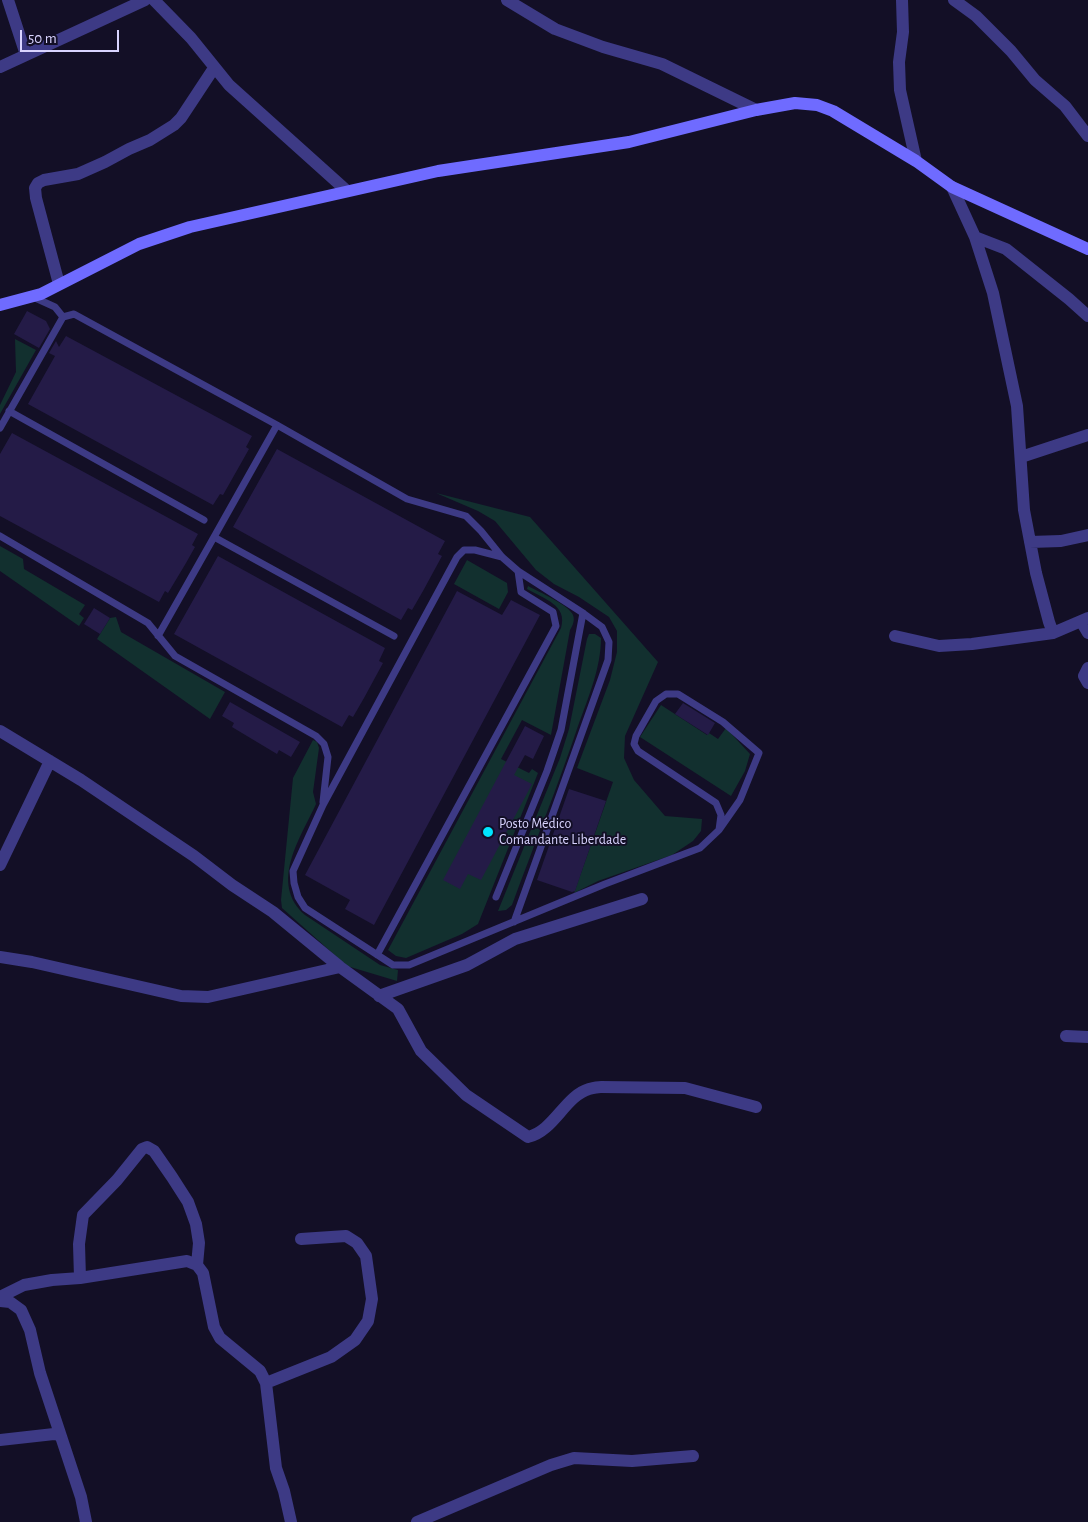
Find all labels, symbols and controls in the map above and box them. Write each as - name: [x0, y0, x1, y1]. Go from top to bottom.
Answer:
- scale bar: [22, 20, 121, 52]
- text: 50 m: [28, 31, 57, 46]
- place label: Posto Médico Comandante Liberdade: [499, 816, 626, 849]
- marker: Posto Médico Comandante Liberdade: [481, 825, 495, 839]

